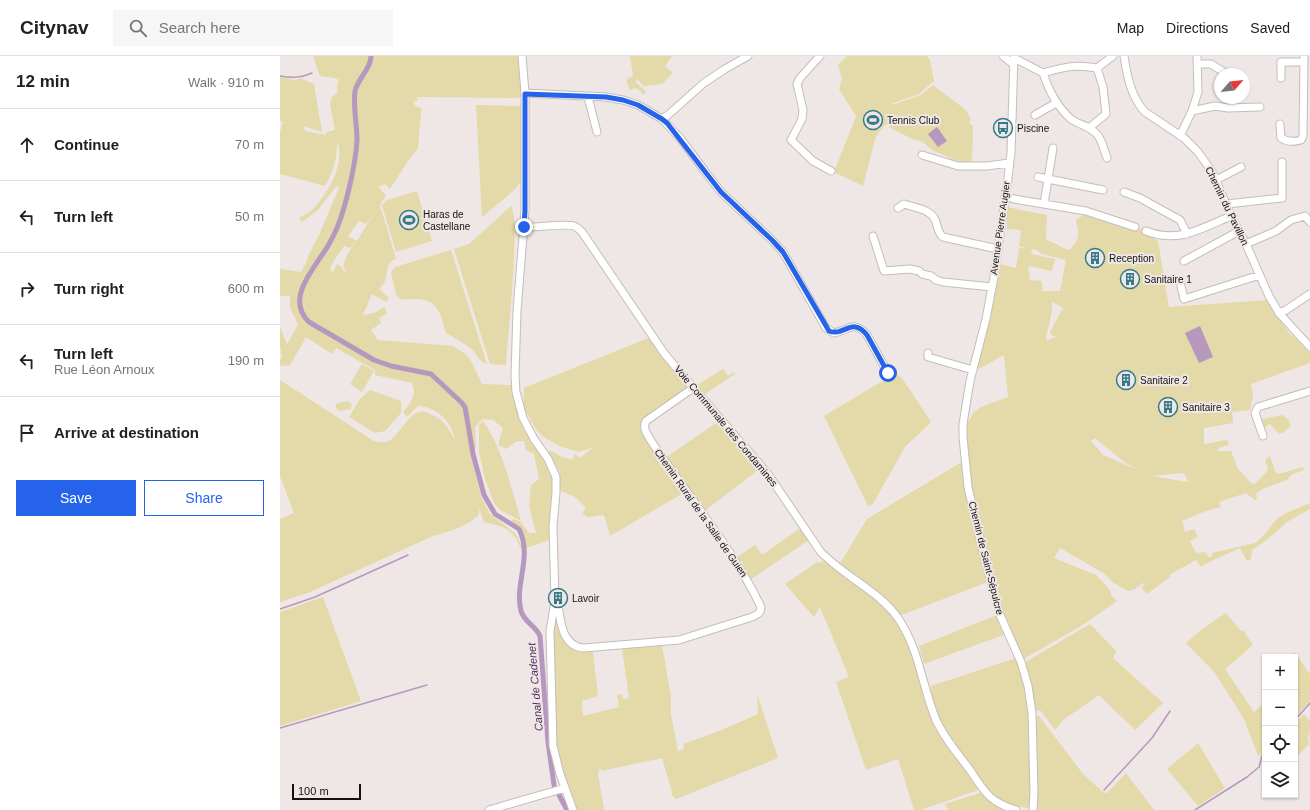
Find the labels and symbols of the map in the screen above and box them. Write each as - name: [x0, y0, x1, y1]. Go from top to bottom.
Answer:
- north arrow: [1214, 68, 1250, 104]
- sports icon: Tennis Club: [862, 109, 884, 131]
- place label: Tennis Club: [887, 115, 940, 126]
- bus stop icon: Piscine: [992, 117, 1014, 139]
- place label: Piscine: [1017, 123, 1050, 134]
- street label: Chemin du Pavillon: [1203, 165, 1251, 247]
- street label: Avenue Pierre Augier: [988, 180, 1012, 275]
- sports icon: Haras de Castellane: [398, 209, 420, 231]
- place label: Haras de Castellane: [423, 209, 471, 232]
- route end: [515, 218, 533, 236]
- building icon: Reception: [1084, 247, 1106, 269]
- place label: Reception: [1109, 253, 1154, 264]
- building icon: Sanitaire 1: [1119, 268, 1141, 290]
- place label: Sanitaire 1: [1144, 274, 1192, 285]
- street label: Voie Communale des Condamines: [672, 363, 780, 489]
- route start: [879, 364, 897, 382]
- building icon: Sanitaire 2: [1115, 369, 1137, 391]
- place label: Sanitaire 2: [1140, 375, 1188, 386]
- building icon: Sanitaire 3: [1157, 396, 1179, 418]
- place label: Sanitaire 3: [1182, 402, 1230, 413]
- street label: Chemin Rural de la Salle de Guien: [652, 447, 750, 579]
- street label: Chemin de Saint-Sépulcre: [967, 500, 1006, 616]
- building icon: Lavoir: [547, 587, 569, 609]
- place label: Lavoir: [572, 593, 600, 604]
- water label: Canal de Cadenet: [525, 641, 545, 732]
- scale bar: [292, 782, 361, 801]

